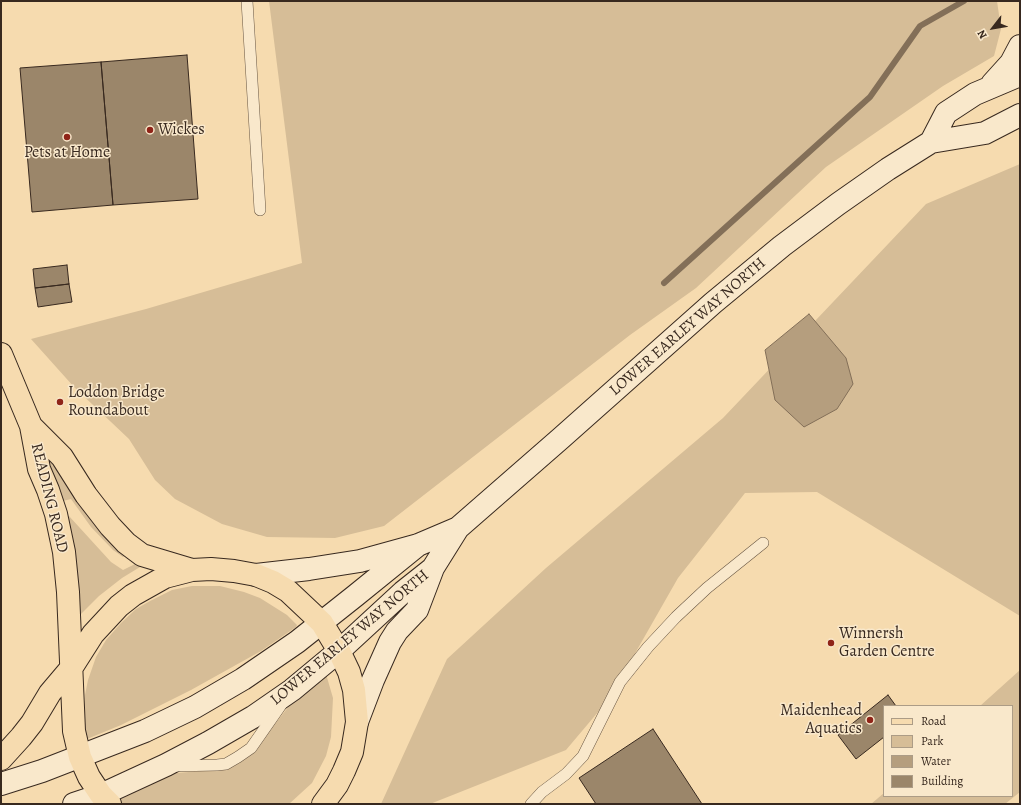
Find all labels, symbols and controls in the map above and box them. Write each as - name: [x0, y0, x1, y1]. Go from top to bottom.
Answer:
- north arrow: [973, 8, 1013, 48]
- text: N: [974, 27, 991, 42]
- place label: Wickes: [158, 120, 205, 140]
- marker: Wickes: [145, 125, 155, 135]
- marker: Pets at Home: [62, 132, 72, 142]
- place label: Pets at Home: [24, 143, 110, 163]
- street label: LOWER EARLEY WAY NORTH: [606, 254, 770, 400]
- place label: Loddon Bridge Roundabout: [68, 383, 165, 421]
- marker: Loddon Bridge Roundabout: [55, 397, 65, 407]
- street label: READING ROAD: [26, 441, 72, 555]
- street label: LOWER EARLEY WAY NORTH: [267, 566, 433, 710]
- place label: Winnersh Garden Centre: [839, 624, 935, 662]
- marker: Winnersh Garden Centre: [826, 638, 836, 648]
- place label: Maidenhead Aquatics: [780, 701, 862, 739]
- legend: [883, 705, 1013, 797]
- text: Road: [921, 713, 946, 729]
- marker: Maidenhead Aquatics: [865, 715, 875, 725]
- text: Park: [921, 733, 944, 749]
- text: Water: [921, 753, 951, 769]
- text: Building: [921, 773, 963, 789]

